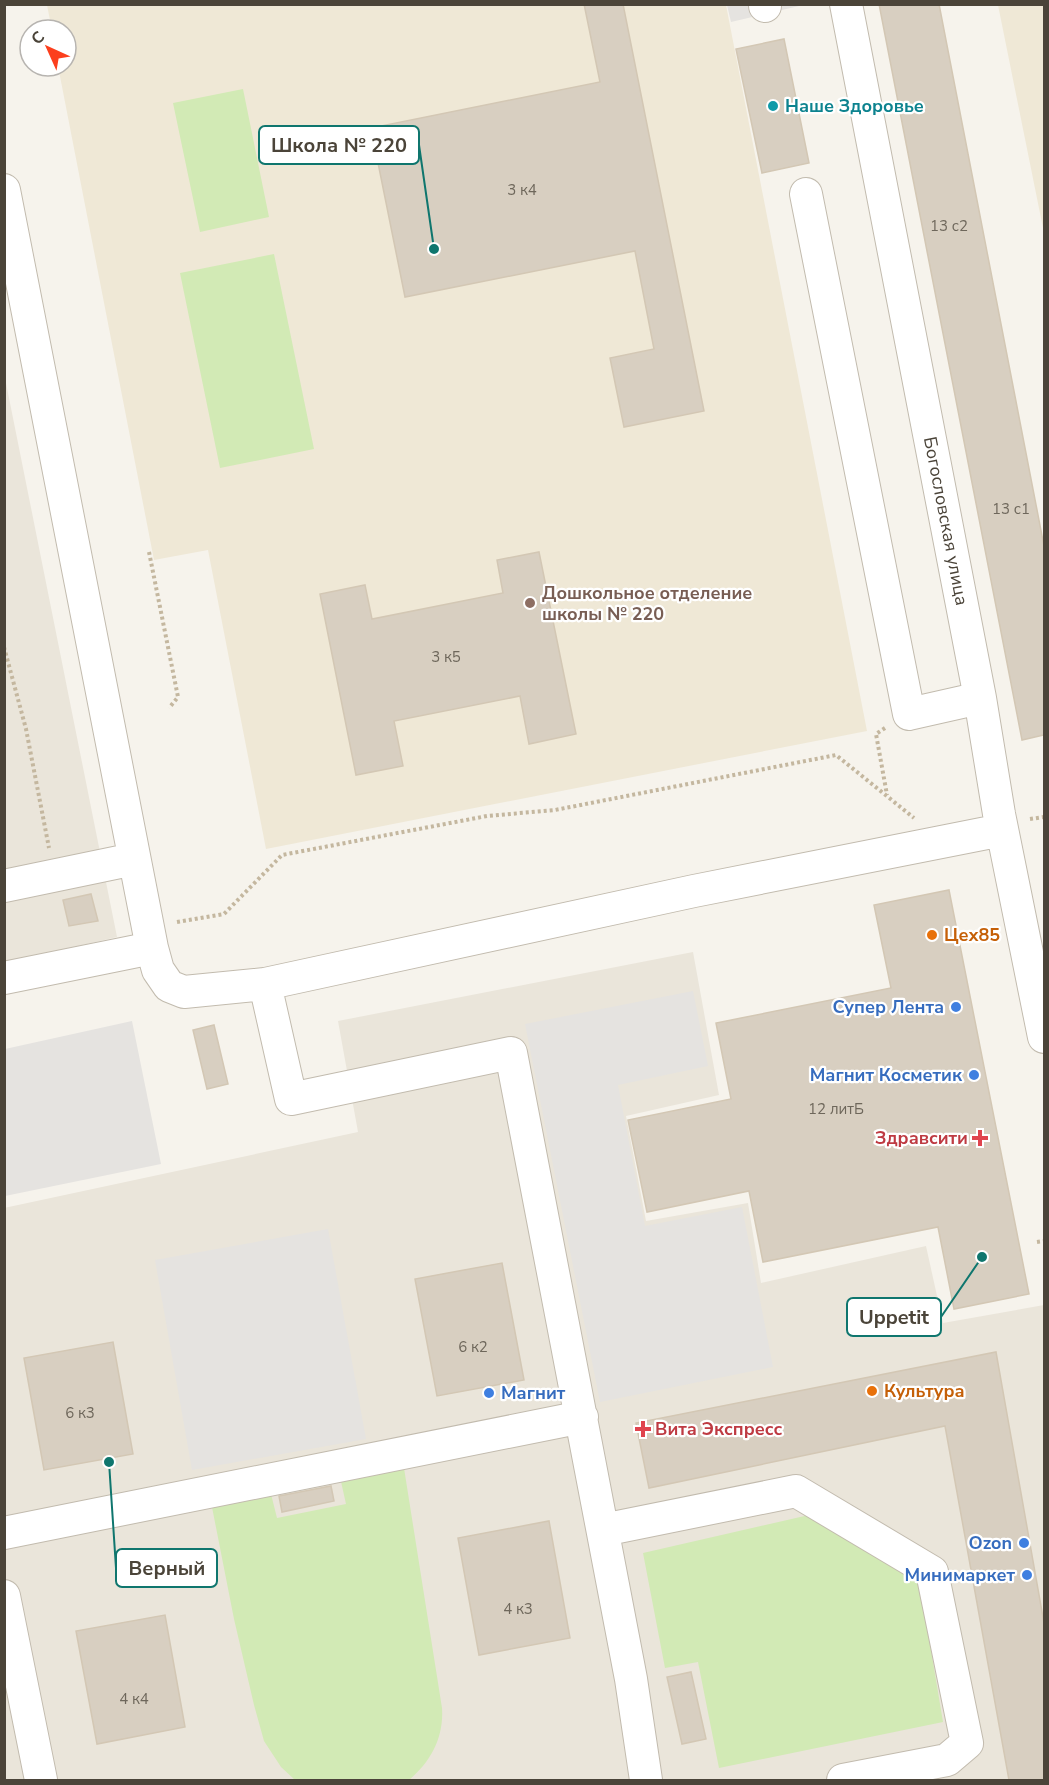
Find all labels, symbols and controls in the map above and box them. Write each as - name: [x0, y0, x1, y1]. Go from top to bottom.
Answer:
- north arrow: [18, 18, 78, 78]
- text: С: [26, 26, 50, 50]
- place label: Наше Здоровье: [785, 94, 924, 118]
- marker: Наше Здоровье: [766, 99, 780, 113]
- callout: Школа № 220: [259, 126, 419, 164]
- text: Школа № 220: [271, 132, 407, 159]
- house number: 3 к4: [507, 180, 537, 200]
- house number: 13 с2: [930, 216, 968, 236]
- street label: Богословская улица: [918, 435, 974, 607]
- house number: 13 с1: [992, 499, 1030, 519]
- place label: Дошкольное отделение школы № 220: [542, 581, 752, 626]
- marker: Дошкольное отделение школы № 220: [523, 596, 537, 610]
- house number: 3 к5: [431, 647, 461, 667]
- place label: Цех85: [944, 923, 1000, 947]
- marker: Цех85: [925, 928, 939, 942]
- place label: Супер Лента: [832, 995, 944, 1019]
- marker: Супер Лента: [949, 1000, 963, 1014]
- place label: Магнит Косметик: [810, 1063, 963, 1087]
- marker: Магнит Косметик: [967, 1068, 981, 1082]
- house number: 12 литБ: [808, 1099, 864, 1119]
- place label: Здравсити: [875, 1126, 968, 1150]
- marker: Здравсити: [973, 1131, 987, 1145]
- callout: Uppetit: [847, 1298, 941, 1336]
- text: Uppetit: [859, 1304, 929, 1331]
- house number: 6 к2: [458, 1337, 488, 1357]
- place label: Культура: [884, 1379, 965, 1403]
- place label: Магнит: [501, 1381, 566, 1405]
- marker: Культура: [865, 1384, 879, 1398]
- marker: Магнит: [482, 1386, 496, 1400]
- house number: 6 к3: [65, 1403, 95, 1423]
- place label: Вита Экспресс: [655, 1417, 782, 1441]
- marker: Вита Экспресс: [636, 1422, 650, 1436]
- place label: Ozon: [969, 1531, 1012, 1555]
- marker: Ozon: [1017, 1536, 1031, 1550]
- callout: Верный: [116, 1549, 217, 1587]
- text: Верный: [129, 1555, 205, 1582]
- place label: Минимаркет: [905, 1563, 1015, 1587]
- marker: Минимаркет: [1020, 1568, 1034, 1582]
- house number: 4 к3: [503, 1599, 533, 1619]
- house number: 4 к4: [119, 1689, 149, 1709]

